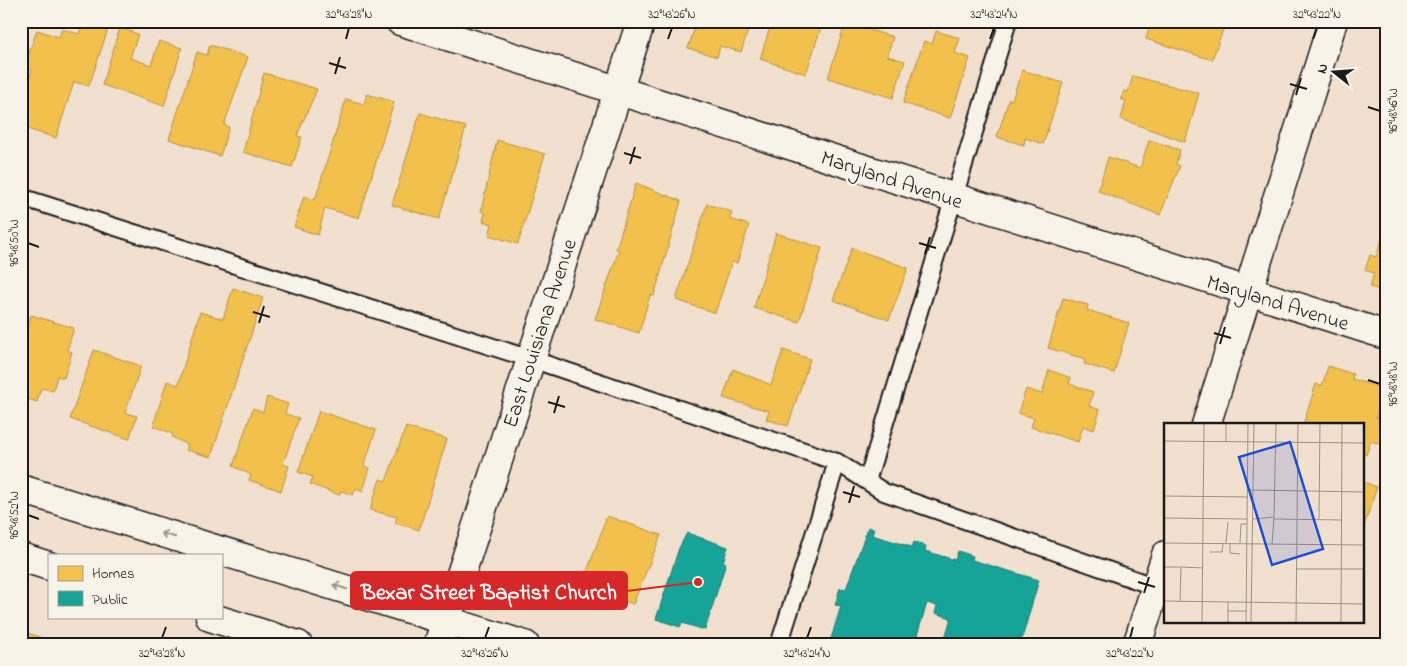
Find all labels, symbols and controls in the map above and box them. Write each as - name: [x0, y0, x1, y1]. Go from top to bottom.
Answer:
- text: 32°43'28"N: [326, 6, 372, 24]
- text: 32°43'26"N: [648, 6, 696, 24]
- text: 32°43'24"N: [970, 6, 1018, 24]
- text: 32°43'22"N: [1293, 6, 1341, 24]
- north arrow: [1310, 48, 1360, 98]
- text: N: [1312, 61, 1334, 76]
- text: 96°48'46"W: [1385, 88, 1403, 134]
- street label: Maryland Avenue: [816, 144, 967, 220]
- text: 96°48'50"W: [6, 220, 24, 266]
- street label: East Louisiana Avenue: [496, 235, 586, 432]
- street label: Maryland Avenue: [1202, 268, 1353, 342]
- text: 96°48'48"W: [1385, 362, 1403, 406]
- inset map: [1164, 423, 1364, 624]
- text: 96°48'52"W: [6, 491, 24, 539]
- one-way arrow: [161, 529, 177, 539]
- legend: [48, 554, 222, 618]
- text: Homes: [92, 563, 135, 585]
- callout: Bexar Street Baptist Church: [351, 572, 627, 609]
- text: Bexar Street Baptist Church: [360, 578, 617, 610]
- one-way arrow: [333, 582, 349, 591]
- text: Public: [92, 589, 128, 611]
- text: 32°43'28"N: [139, 645, 185, 663]
- text: 32°43'26"N: [461, 645, 509, 663]
- text: 32°43'24"N: [783, 645, 831, 663]
- text: 32°43'22"N: [1106, 645, 1154, 663]

